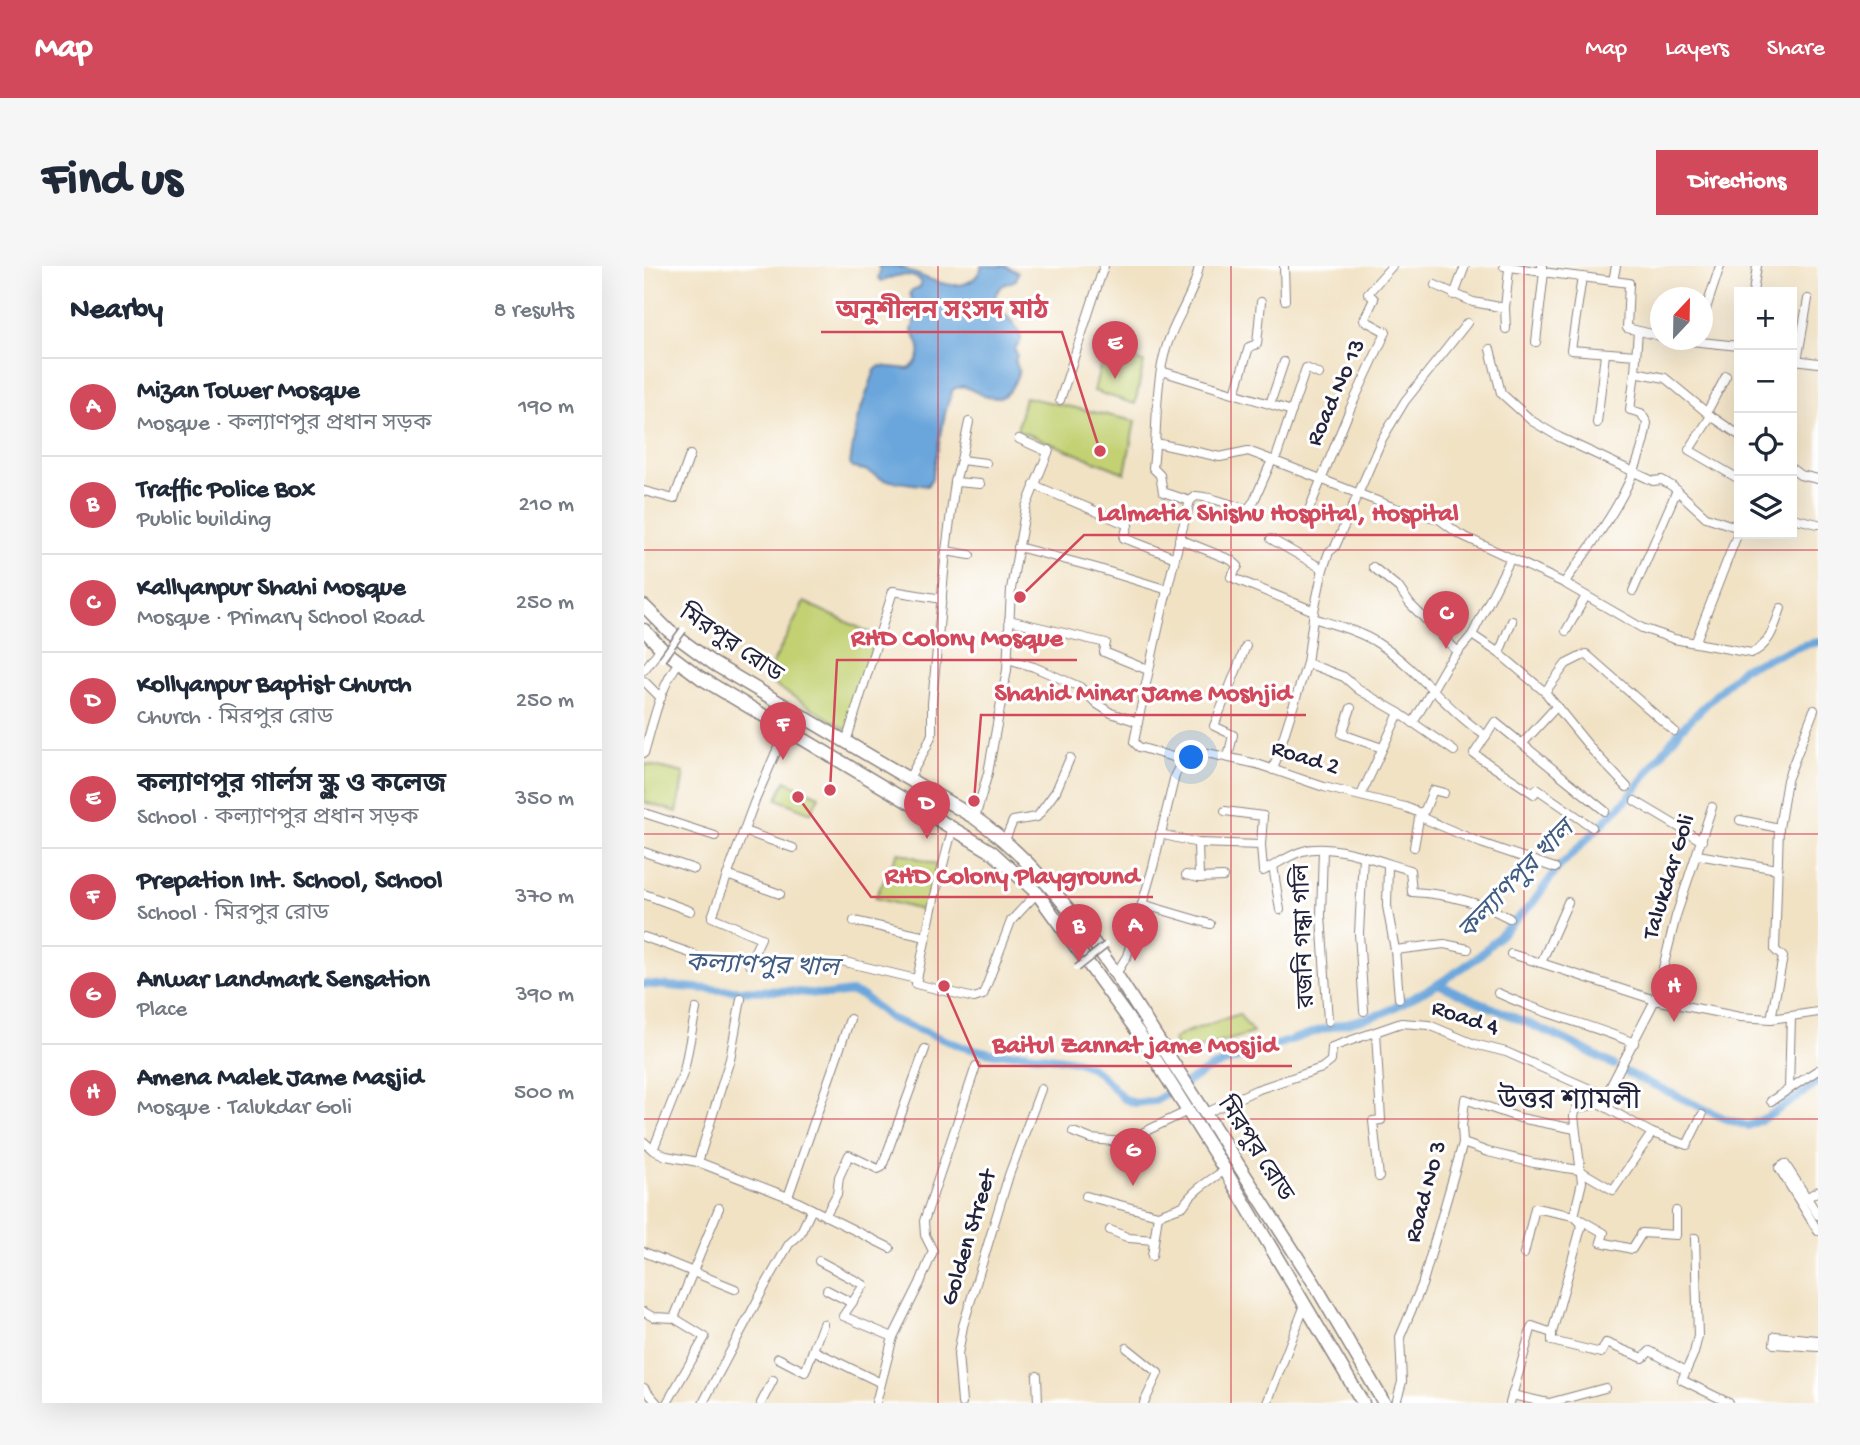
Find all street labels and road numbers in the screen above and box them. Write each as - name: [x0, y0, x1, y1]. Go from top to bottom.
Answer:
- street label: Road No 13: [1301, 335, 1373, 451]
- street label: মিরপুর রোড: [672, 597, 790, 691]
- street label: Road 2: [1267, 735, 1343, 783]
- street label: Talukdar Goli: [1637, 811, 1703, 945]
- street label: রজনি গন্ধা গলি: [1286, 863, 1323, 1010]
- street label: Road 4: [1427, 994, 1503, 1044]
- street label: মিরপুর রোড: [1209, 1090, 1302, 1209]
- street label: Road No 3: [1399, 1138, 1455, 1246]
- street label: Golden Street: [936, 1165, 1005, 1309]

